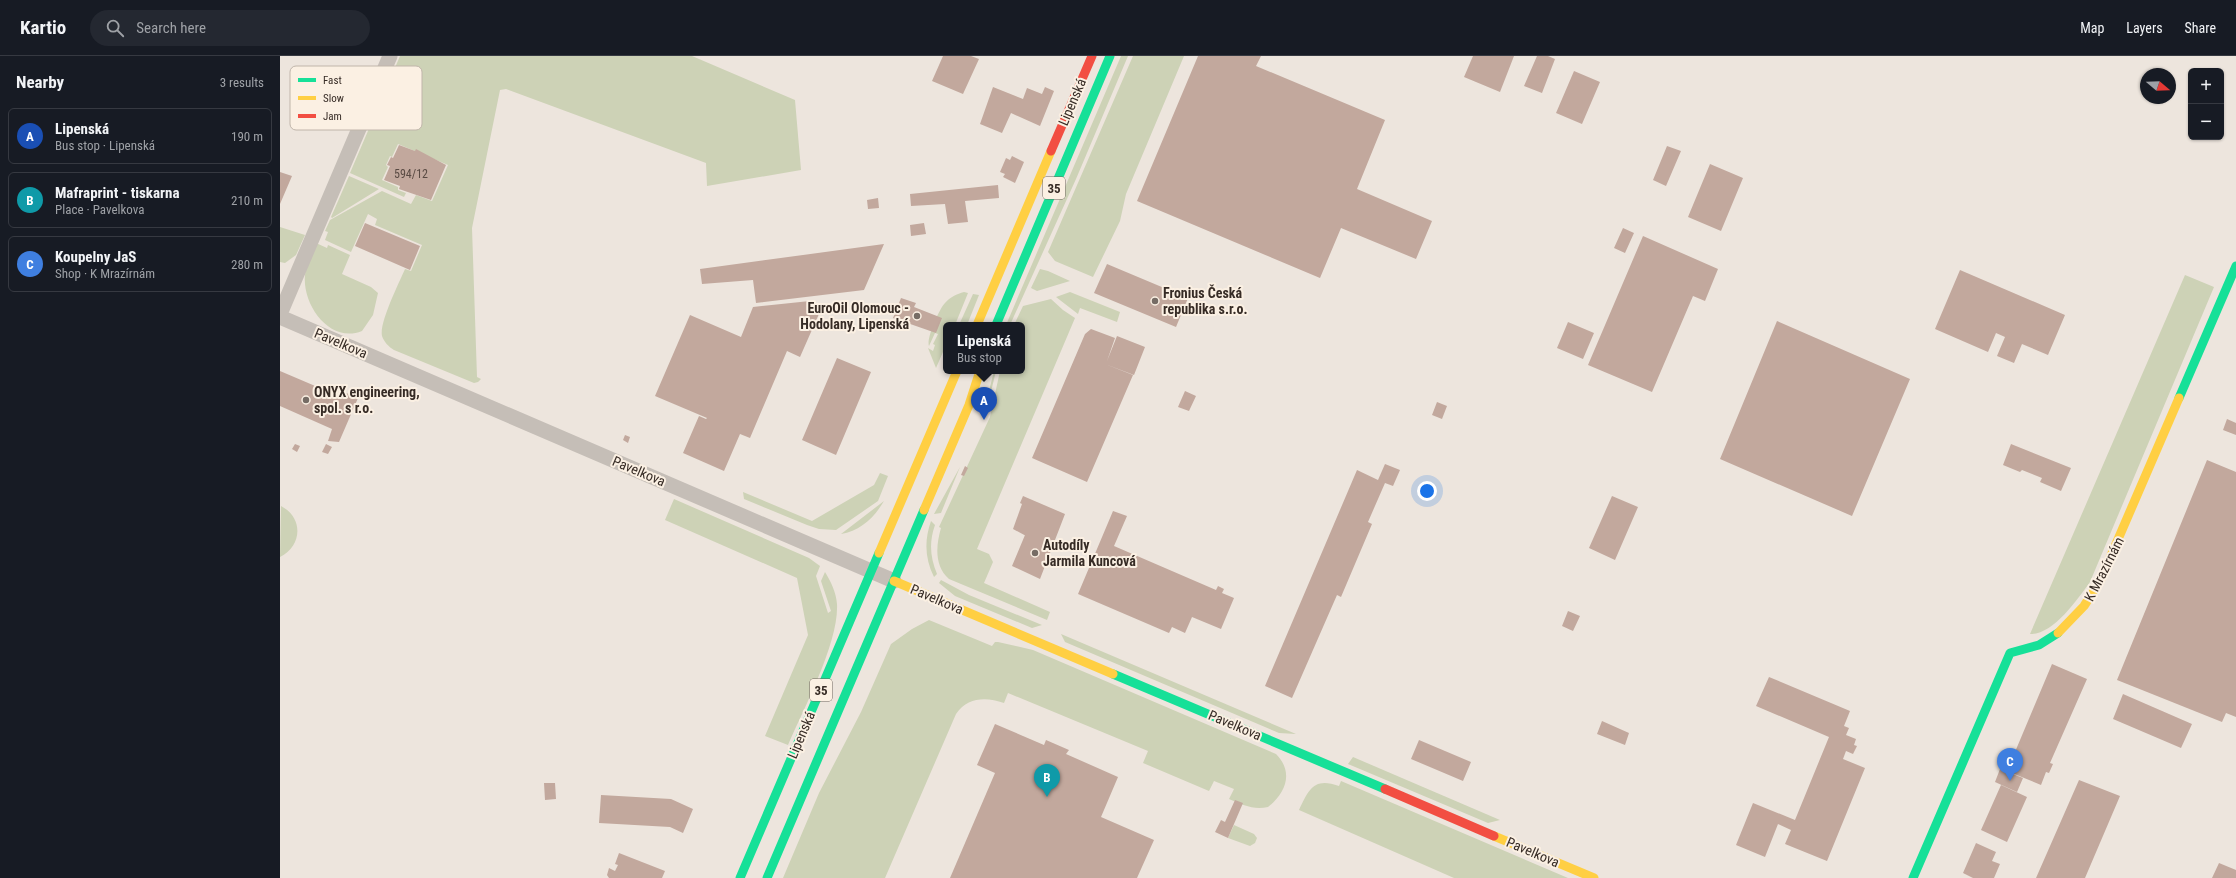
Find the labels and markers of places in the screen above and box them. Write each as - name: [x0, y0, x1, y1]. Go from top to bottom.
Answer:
- place label: Fronius Česká republika s.r.o.: [1163, 284, 1248, 317]
- marker: Fronius Česká republika s.r.o.: [1150, 296, 1160, 306]
- place label: EuroOil Olomouc - Hodolany, Lipenská: [800, 300, 909, 332]
- marker: EuroOil Olomouc - Hodolany, Lipenská: [912, 311, 922, 321]
- place label: ONYX engineering, spol. s r.o.: [314, 384, 420, 416]
- pin: A: [971, 387, 997, 420]
- marker: ONYX engineering, spol. s r.o.: [301, 395, 311, 405]
- place label: Autodíly Jarmila Kuncová: [1043, 537, 1136, 569]
- marker: Autodíly Jarmila Kuncová: [1030, 548, 1040, 558]
- pin: C: [1997, 748, 2023, 781]
- pin: B: [1034, 764, 1060, 797]

